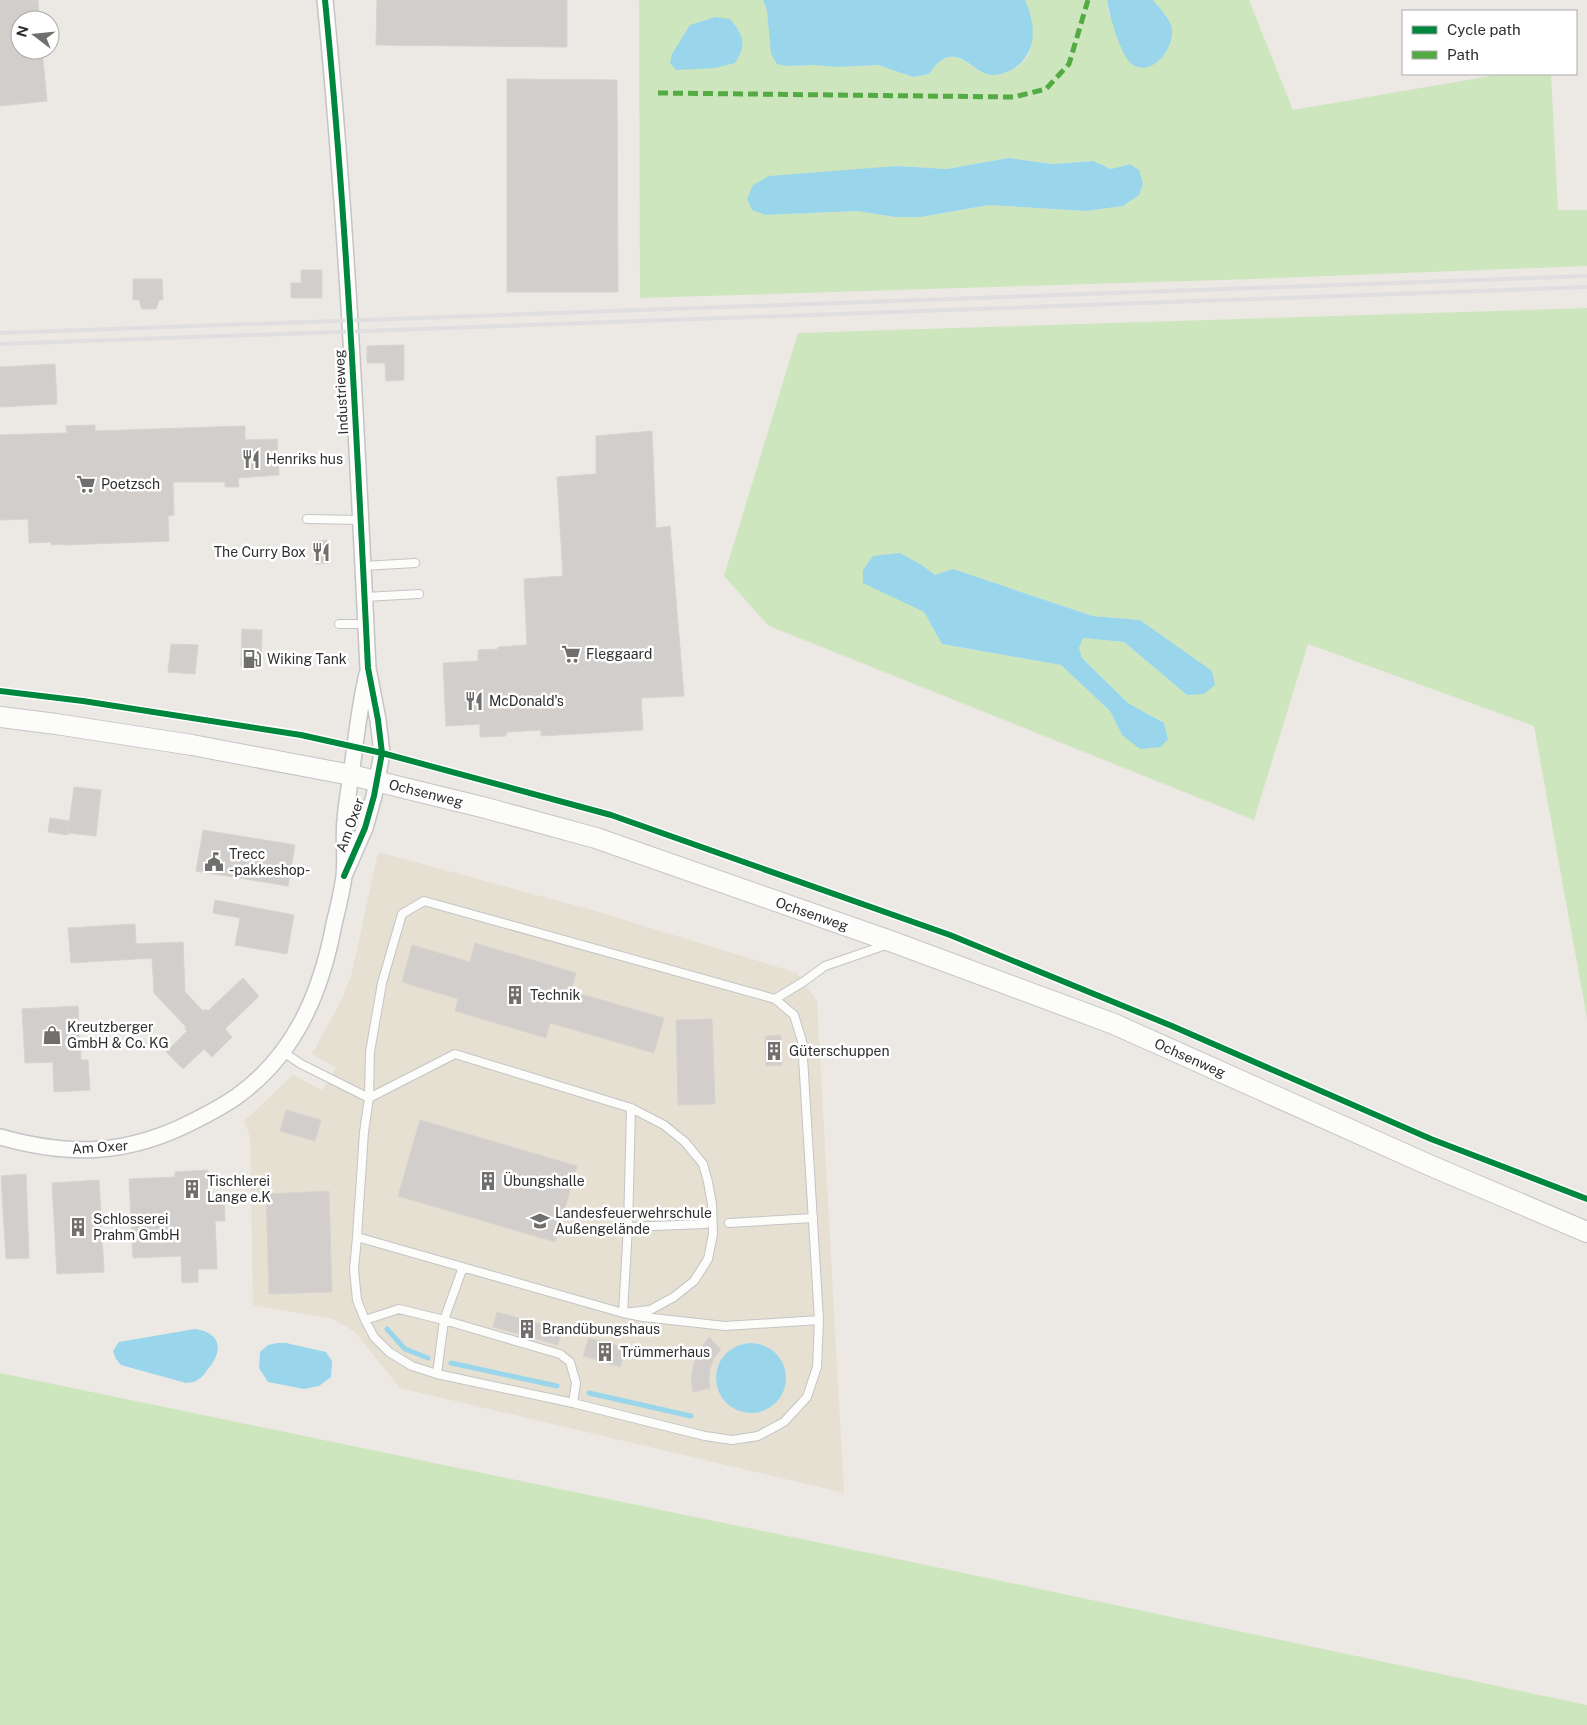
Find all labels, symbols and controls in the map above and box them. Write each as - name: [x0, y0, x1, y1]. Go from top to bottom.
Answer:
- north arrow: [10, 10, 60, 60]
- legend: [1402, 10, 1577, 75]
- text: Cycle path: [1447, 21, 1521, 38]
- text: N: [13, 24, 32, 39]
- text: Path: [1447, 46, 1479, 63]
- street label: Industrieweg: [331, 349, 351, 435]
- restaurant icon: Henriks hus: [240, 448, 262, 470]
- place label: Henriks hus: [266, 451, 343, 467]
- supermarket icon: Poetzsch: [75, 473, 97, 495]
- place label: Poetzsch: [101, 476, 160, 492]
- restaurant icon: The Curry Box: [310, 541, 332, 563]
- place label: The Curry Box: [214, 544, 306, 560]
- supermarket icon: Fleggaard: [560, 643, 582, 665]
- place label: Fleggaard: [586, 646, 652, 662]
- fuel station icon: Wiking Tank: [241, 648, 263, 670]
- place label: Wiking Tank: [267, 651, 347, 667]
- restaurant icon: McDonald's: [463, 690, 485, 712]
- place label: McDonald's: [489, 693, 564, 709]
- street label: Ochsenweg: [387, 776, 465, 810]
- street label: Am Oxer: [333, 796, 367, 854]
- place label: Trecc -pakkeshop-: [229, 846, 310, 878]
- public building icon: Trecc -pakkeshop-: [203, 851, 225, 873]
- street label: Ochsenweg: [773, 894, 851, 934]
- building icon: Technik: [504, 984, 526, 1006]
- place label: Technik: [530, 987, 580, 1003]
- place label: Kreutzberger GmbH & Co. KG: [67, 1019, 169, 1051]
- shop icon: Kreutzberger GmbH & Co. KG: [41, 1024, 63, 1046]
- street label: Ochsenweg: [1152, 1035, 1228, 1081]
- building icon: Güterschuppen: [763, 1040, 785, 1062]
- place label: Güterschuppen: [789, 1043, 890, 1059]
- street label: Am Oxer: [71, 1137, 129, 1157]
- building icon: Übungshalle: [477, 1170, 499, 1192]
- place label: Übungshalle: [503, 1171, 585, 1189]
- place label: Tischlerei Lange e.K: [207, 1173, 271, 1205]
- building icon: Tischlerei Lange e.K: [181, 1178, 203, 1200]
- place label: Landesfeuerwehrschule Außengelände: [555, 1205, 712, 1237]
- school or university icon: Landesfeuerwehrschule Außengelände: [529, 1210, 551, 1232]
- place label: Schlosserei Prahm GmbH: [93, 1211, 180, 1243]
- building icon: Schlosserei Prahm GmbH: [67, 1216, 89, 1238]
- building icon: Brandübungshaus: [516, 1318, 538, 1340]
- place label: Brandübungshaus: [542, 1321, 660, 1337]
- building icon: Trümmerhaus: [594, 1341, 616, 1363]
- place label: Trümmerhaus: [620, 1344, 710, 1360]

